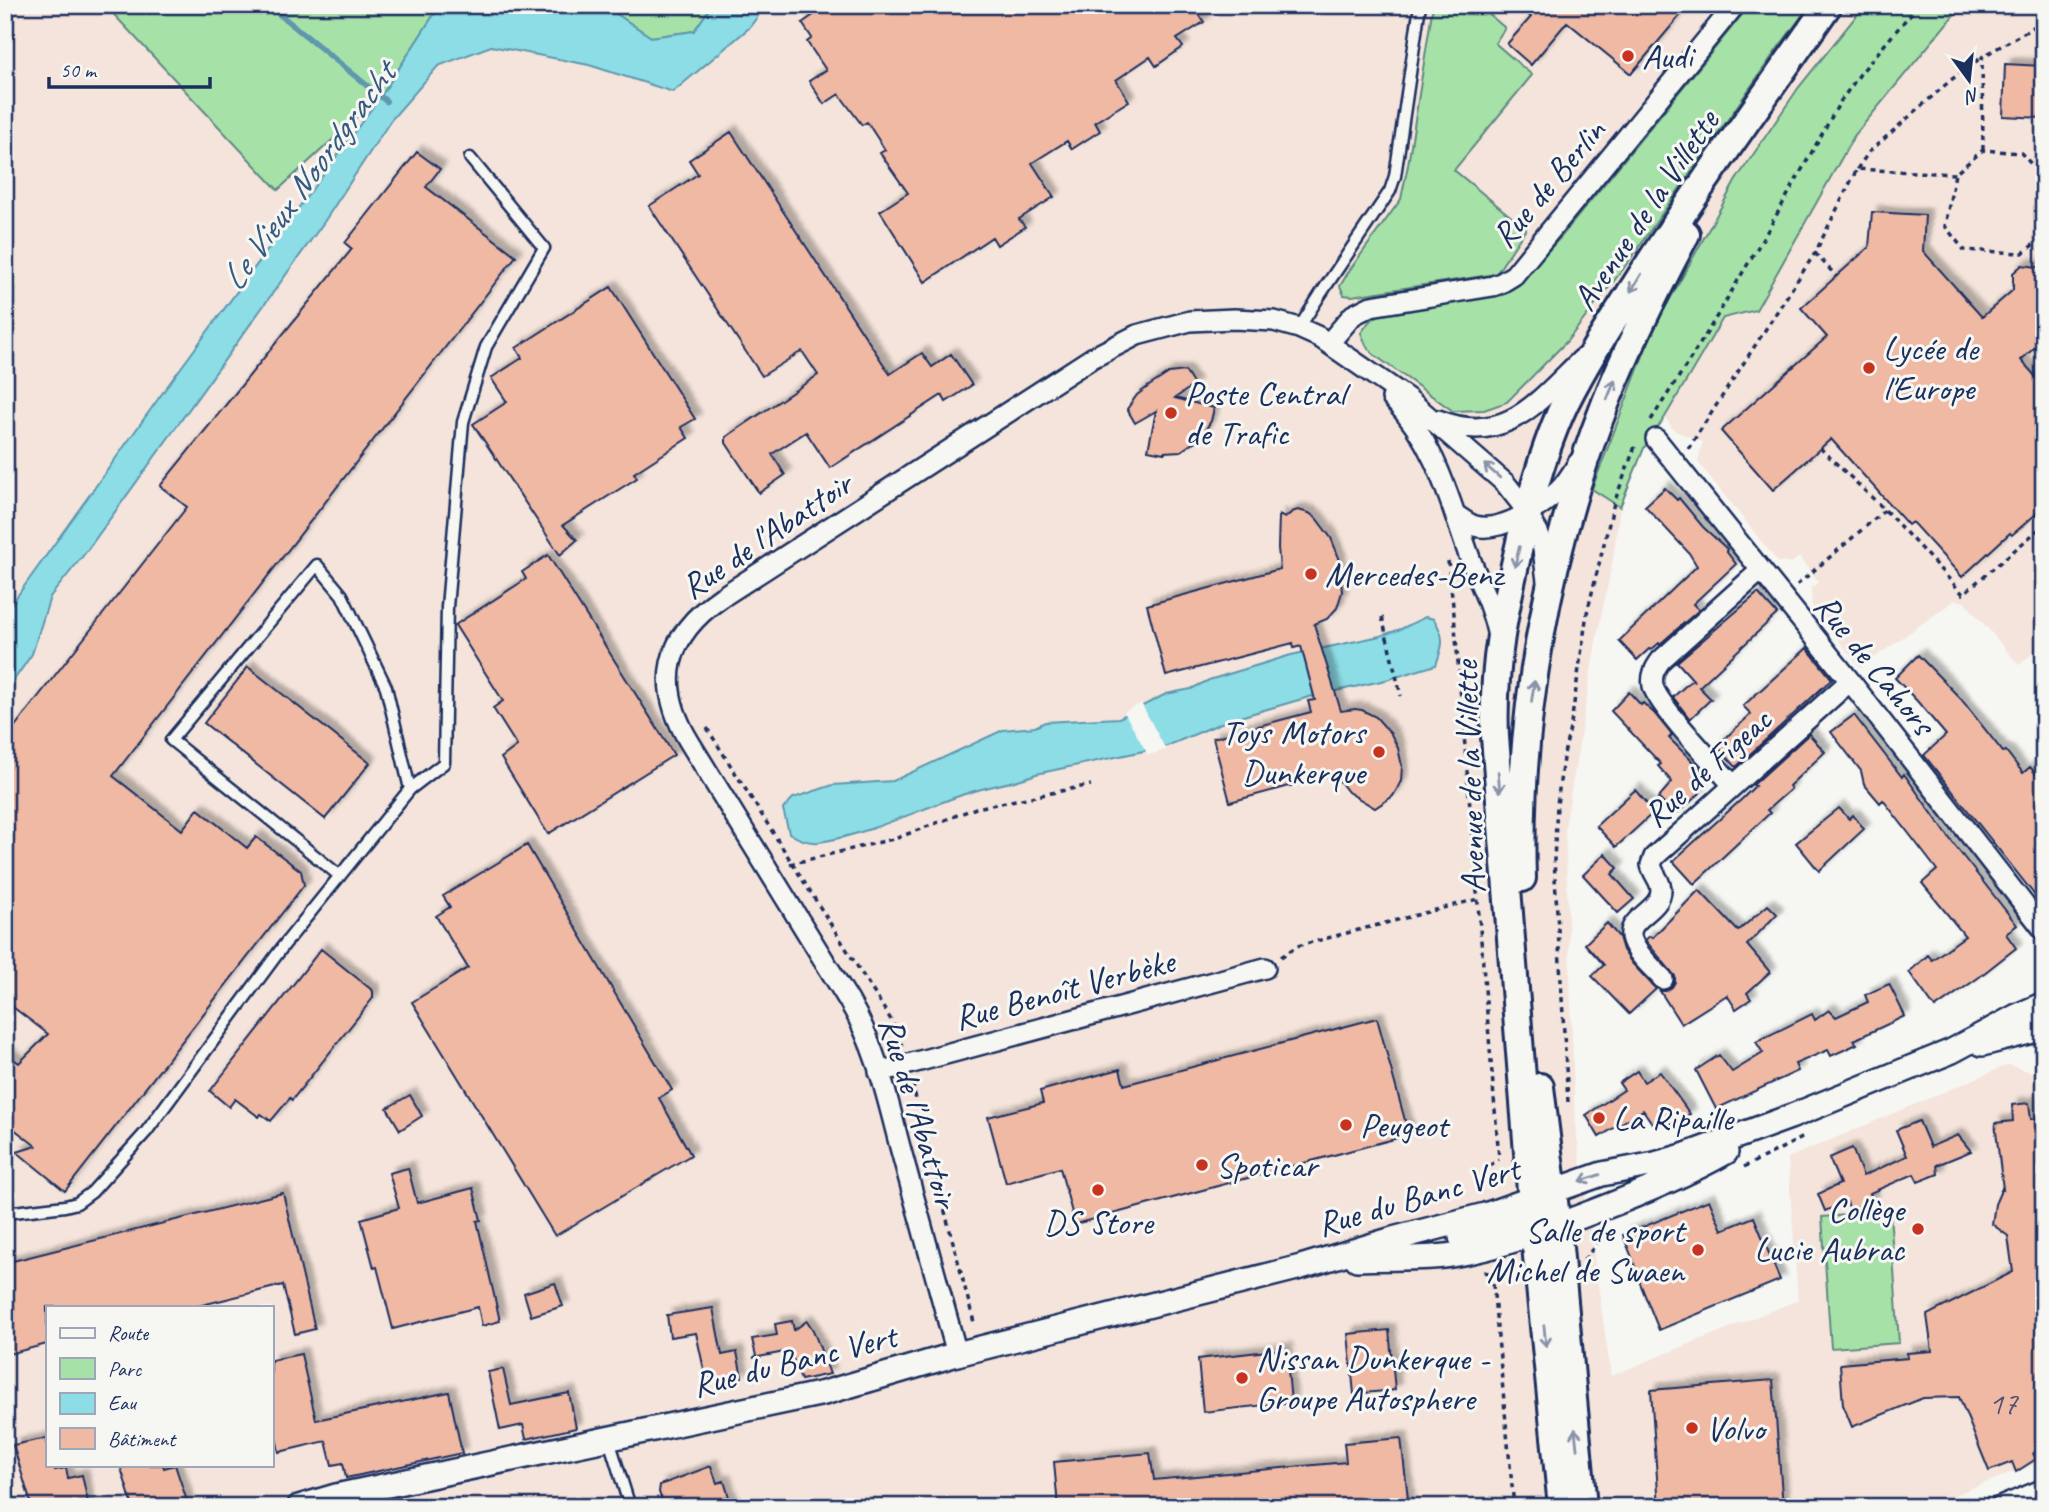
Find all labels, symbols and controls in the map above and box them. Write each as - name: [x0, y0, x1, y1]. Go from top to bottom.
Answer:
- place label: Audi: [1642, 34, 1697, 79]
- scale bar: [49, 46, 210, 90]
- north arrow: [1934, 46, 2004, 116]
- water label: Le Vieux Noordgracht: [209, 48, 410, 299]
- marker: Audi: [1620, 48, 1636, 64]
- text: 50 m: [60, 57, 98, 83]
- text: N: [1961, 82, 1982, 109]
- street label: Avenue de la Villette: [1562, 99, 1731, 319]
- street label: Rue de Berlin: [1481, 109, 1616, 257]
- one-way arrow: [1629, 273, 1643, 293]
- place label: Lycée de l'Europe: [1883, 326, 1980, 411]
- marker: Lycée de l'Europe: [1861, 360, 1877, 376]
- place label: Poste Central de Trafic: [1185, 371, 1351, 456]
- one-way arrow: [1605, 379, 1618, 401]
- marker: Poste Central de Trafic: [1163, 405, 1179, 421]
- street label: Rue de l'Abattoir: [672, 460, 863, 609]
- one-way arrow: [1483, 463, 1501, 479]
- one-way arrow: [1510, 545, 1523, 568]
- place label: Mercedes-Benz: [1325, 552, 1506, 597]
- marker: Mercedes-Benz: [1303, 566, 1319, 582]
- street label: Rue de Cahors: [1804, 585, 1947, 746]
- street label: Avenue de la Villette: [1443, 657, 1496, 894]
- one-way arrow: [1527, 680, 1540, 703]
- street label: Rue de Figeac: [1634, 697, 1782, 837]
- place label: Toys Motors Dunkerque: [1222, 710, 1368, 795]
- marker: Toys Motors Dunkerque: [1371, 744, 1387, 760]
- one-way arrow: [1493, 770, 1506, 793]
- street label: Rue Benoît Verbèke: [949, 938, 1181, 1040]
- street label: Rue de l'Abattoir: [868, 1012, 970, 1216]
- place label: La Ripaille: [1613, 1096, 1736, 1141]
- place label: Peugeot: [1360, 1103, 1451, 1148]
- marker: La Ripaille: [1591, 1110, 1607, 1126]
- marker: Peugeot: [1338, 1117, 1354, 1133]
- place label: Spoticar: [1216, 1143, 1320, 1188]
- street label: Rue du Banc Vert: [1312, 1145, 1528, 1247]
- marker: Spoticar: [1194, 1157, 1210, 1173]
- one-way arrow: [1580, 1173, 1602, 1185]
- marker: DS Store: [1090, 1182, 1106, 1198]
- place label: Collège Lucie Aubrac: [1754, 1187, 1907, 1272]
- place label: DS Store: [1043, 1200, 1155, 1245]
- place label: Salle de sport Michel de Swaen: [1487, 1208, 1687, 1293]
- marker: Collège Lucie Aubrac: [1910, 1221, 1926, 1237]
- marker: Salle de sport Michel de Swaen: [1690, 1242, 1706, 1258]
- legend: [46, 1306, 273, 1466]
- street label: Rue du Banc Vert: [688, 1313, 904, 1407]
- text: Route: [108, 1320, 149, 1346]
- one-way arrow: [1539, 1324, 1552, 1347]
- place label: Nissan Dunkerque - Groupe Autosphere: [1256, 1336, 1491, 1421]
- text: Parc: [108, 1356, 143, 1382]
- marker: Nissan Dunkerque - Groupe Autosphere: [1234, 1370, 1250, 1386]
- house number: 17: [1989, 1383, 2019, 1424]
- text: Eau: [108, 1390, 137, 1416]
- place label: Volvo: [1706, 1406, 1768, 1451]
- marker: Volvo: [1684, 1420, 1700, 1436]
- text: Bâtiment: [108, 1426, 177, 1452]
- one-way arrow: [1569, 1428, 1582, 1451]

